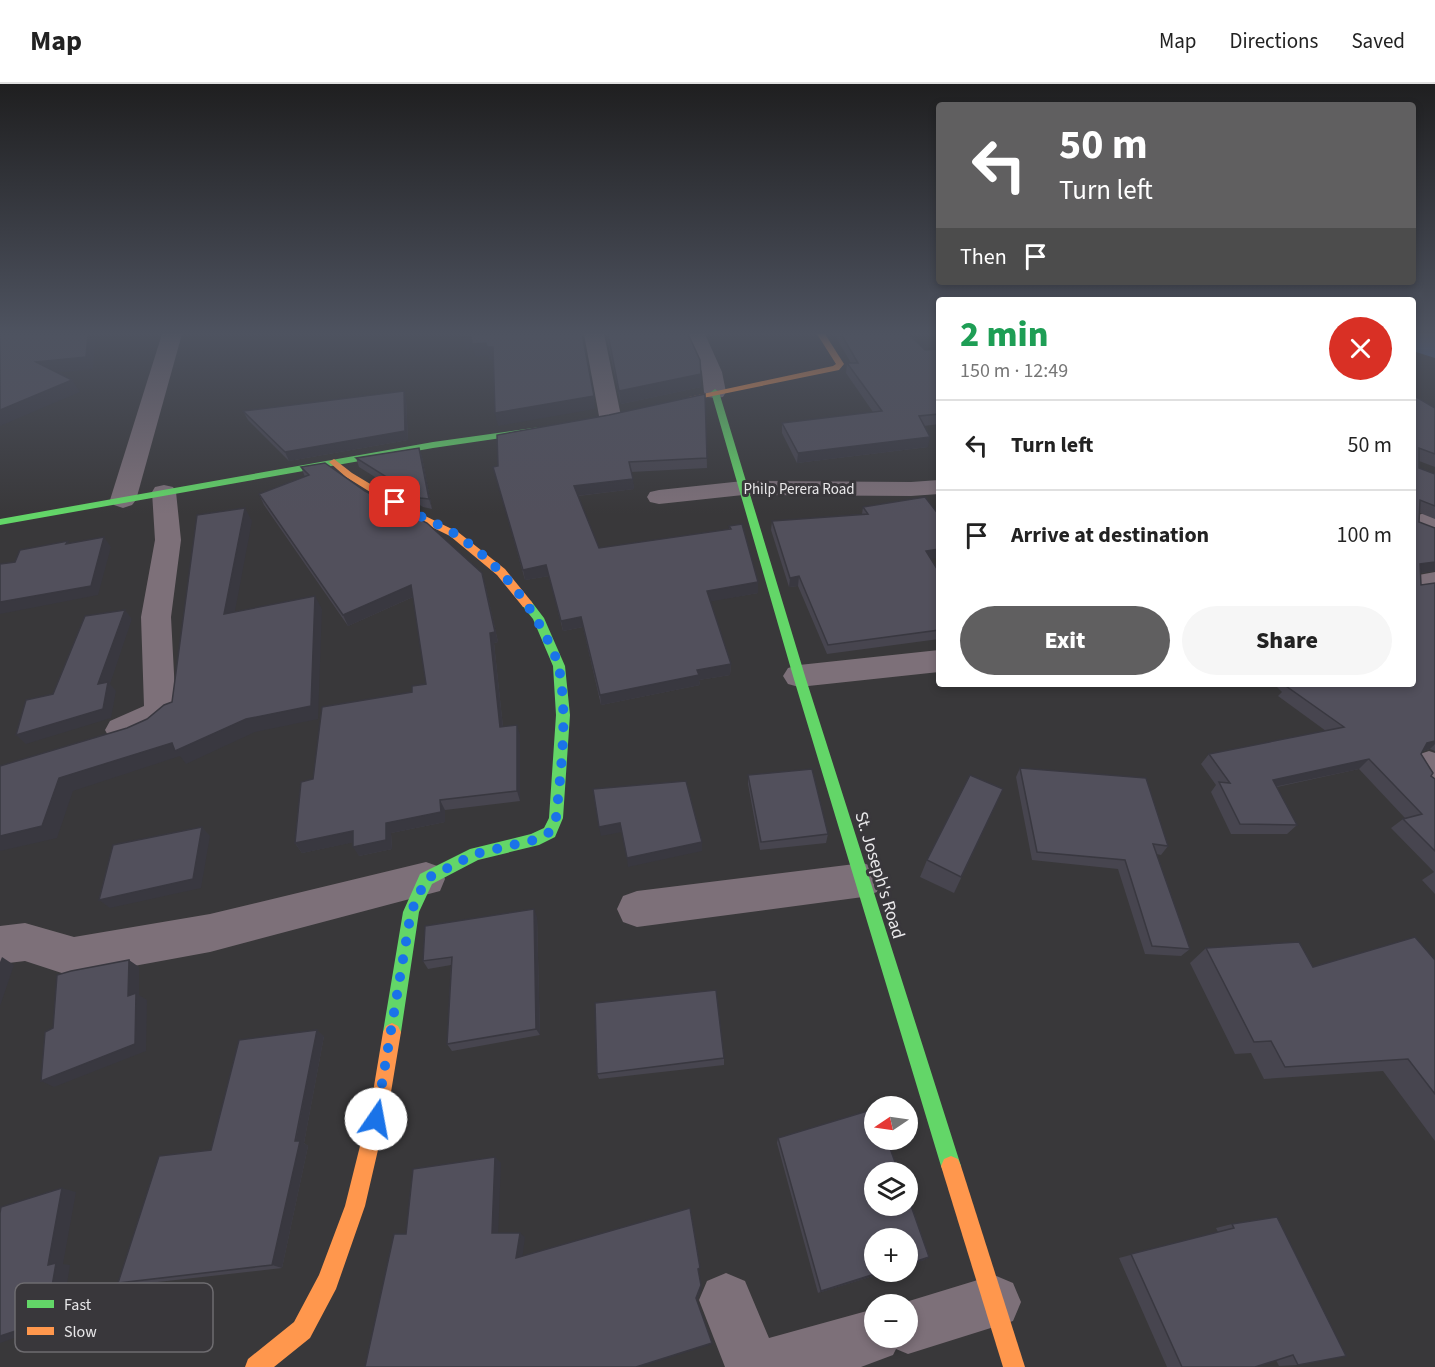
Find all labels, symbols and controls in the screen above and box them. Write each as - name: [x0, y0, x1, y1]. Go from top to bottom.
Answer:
- text: Map: [30, 21, 82, 61]
- text: Map: [1159, 26, 1197, 56]
- text: Directions: [1230, 26, 1318, 56]
- text: Saved: [1351, 26, 1405, 56]
- text: 50 m: [1059, 115, 1148, 175]
- icon: left: [960, 126, 1038, 204]
- text: Turn left: [1059, 171, 1153, 210]
- icon: arrive: [1019, 240, 1052, 273]
- text: Then: [960, 241, 1007, 273]
- text: 2 min: [960, 309, 1048, 360]
- button: close: [1329, 317, 1392, 380]
- text: 150 m · 12:49: [960, 357, 1068, 385]
- icon: left: [960, 429, 993, 462]
- text: Turn left: [1011, 429, 1093, 461]
- text: 50 m: [1347, 429, 1392, 461]
- pin: [369, 476, 420, 527]
- street label: Philp Perera Road: [743, 479, 855, 500]
- icon: arrive: [378, 485, 411, 518]
- icon: arrive: [960, 519, 993, 552]
- text: Arrive at destination: [1011, 519, 1209, 551]
- text: 100 m: [1337, 519, 1392, 551]
- button: Exit: [960, 606, 1170, 675]
- button: Share: [1182, 606, 1392, 675]
- street label: St. Joseph's Road: [848, 808, 911, 942]
- position arrow: [344, 1087, 408, 1151]
- north arrow: [864, 1096, 918, 1150]
- map controls: [864, 1096, 918, 1348]
- button: layers: [864, 1162, 918, 1216]
- button: +: [864, 1228, 918, 1282]
- legend: [15, 1283, 213, 1352]
- text: Fast: [64, 1294, 92, 1316]
- button: −: [864, 1294, 918, 1348]
- text: Slow: [64, 1321, 97, 1343]

